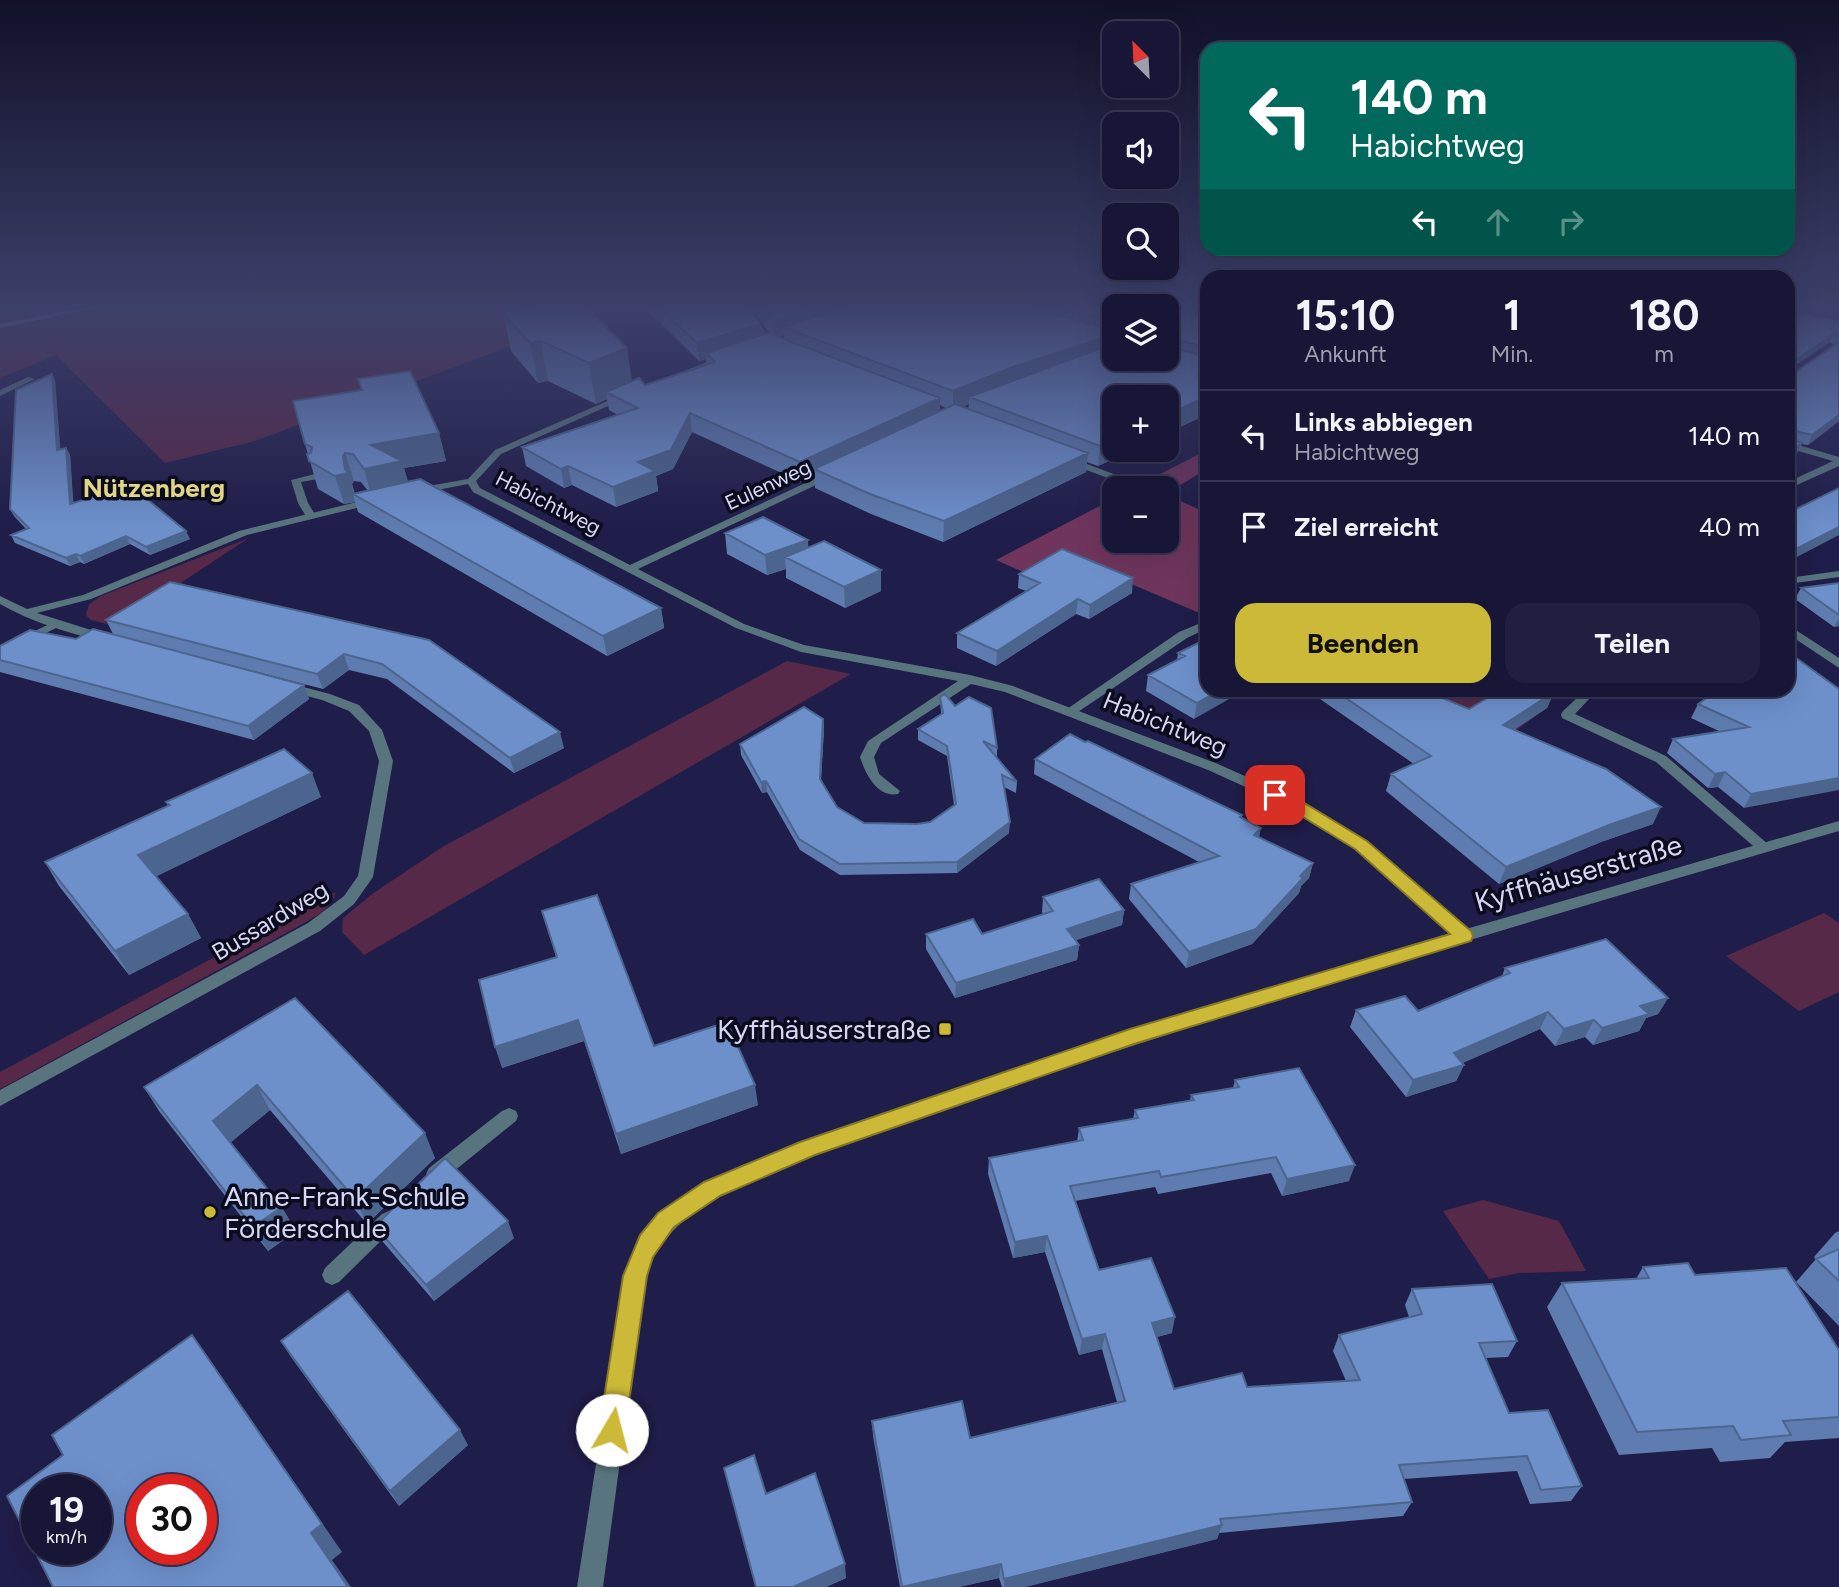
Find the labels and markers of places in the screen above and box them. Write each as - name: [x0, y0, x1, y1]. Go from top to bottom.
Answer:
- pin: [1245, 765, 1305, 825]
- place label: Kyffhäuserstraße: [717, 1012, 931, 1046]
- marker: Kyffhäuserstraße: [937, 1021, 953, 1037]
- place label: Anne-Frank-Schule Förderschule: [224, 1179, 466, 1245]
- marker: Anne-Frank-Schule Förderschule: [202, 1204, 218, 1220]

